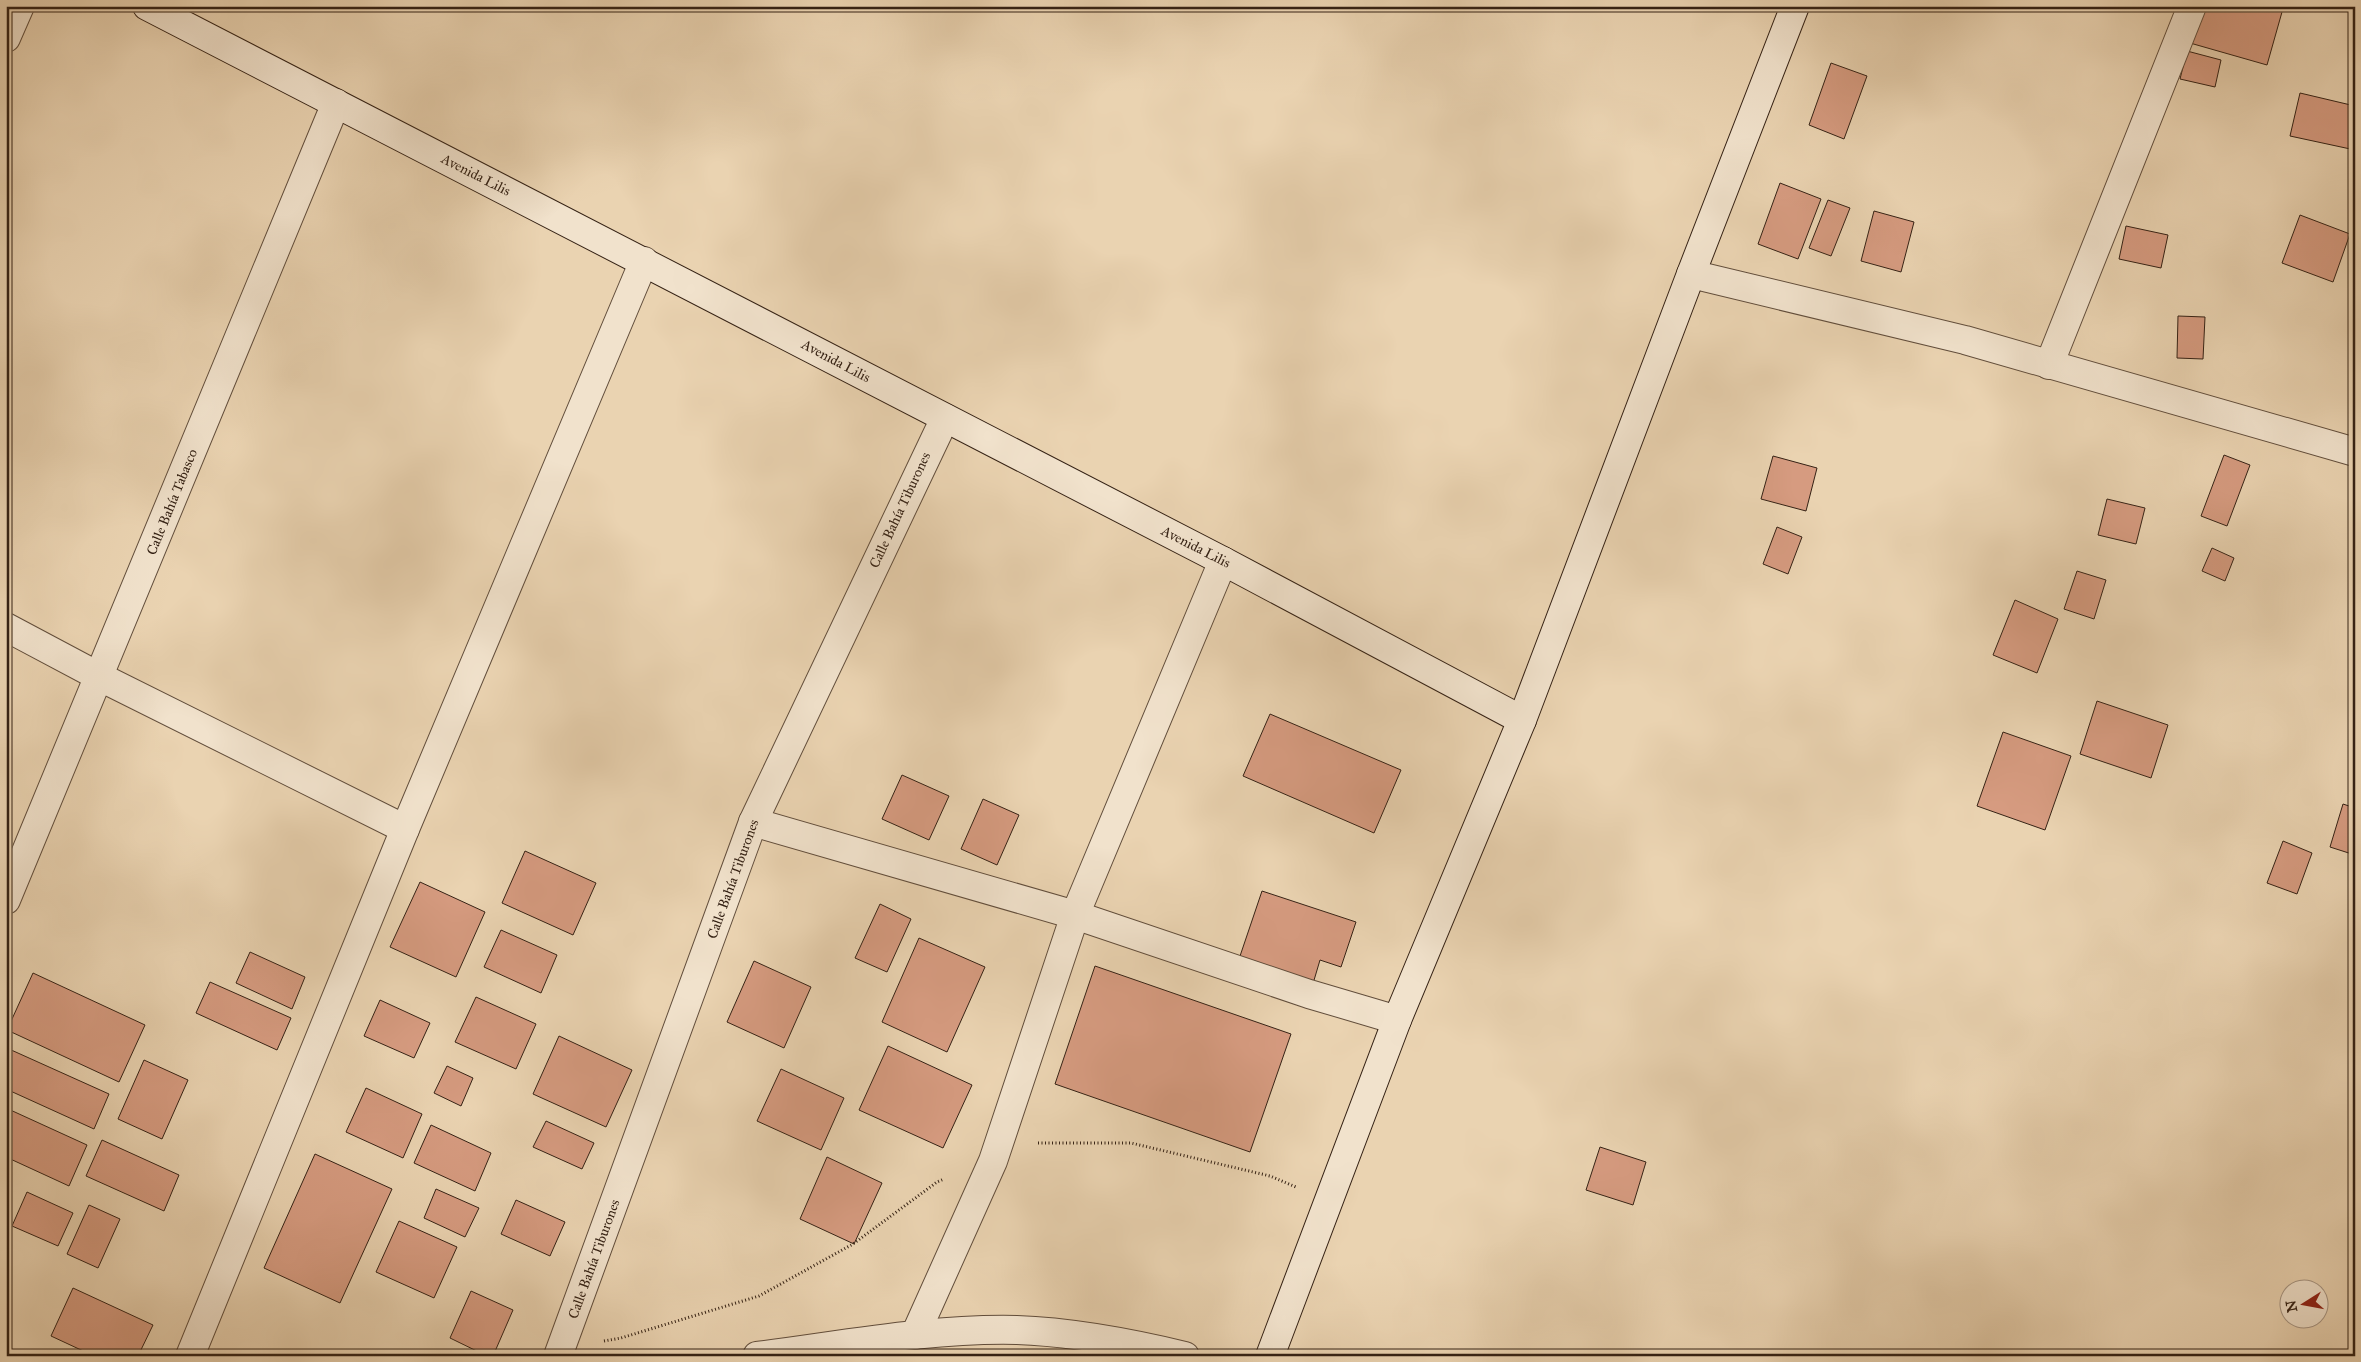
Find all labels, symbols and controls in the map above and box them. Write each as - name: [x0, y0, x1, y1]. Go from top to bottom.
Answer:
- street label: Avenida Lilis: [438, 150, 514, 200]
- street label: Avenida Lilis: [798, 335, 873, 386]
- street label: Calle Bahía Tabasco: [143, 446, 201, 558]
- street label: Calle Bahía Tiburones: [866, 449, 934, 571]
- street label: Avenida Lilis: [1158, 522, 1234, 572]
- street label: Calle Bahía Tiburones: [703, 817, 763, 941]
- street label: Calle Bahía Tiburones: [564, 1197, 624, 1321]
- north arrow: [2278, 1280, 2328, 1330]
- text: N: [2282, 1299, 2301, 1314]

